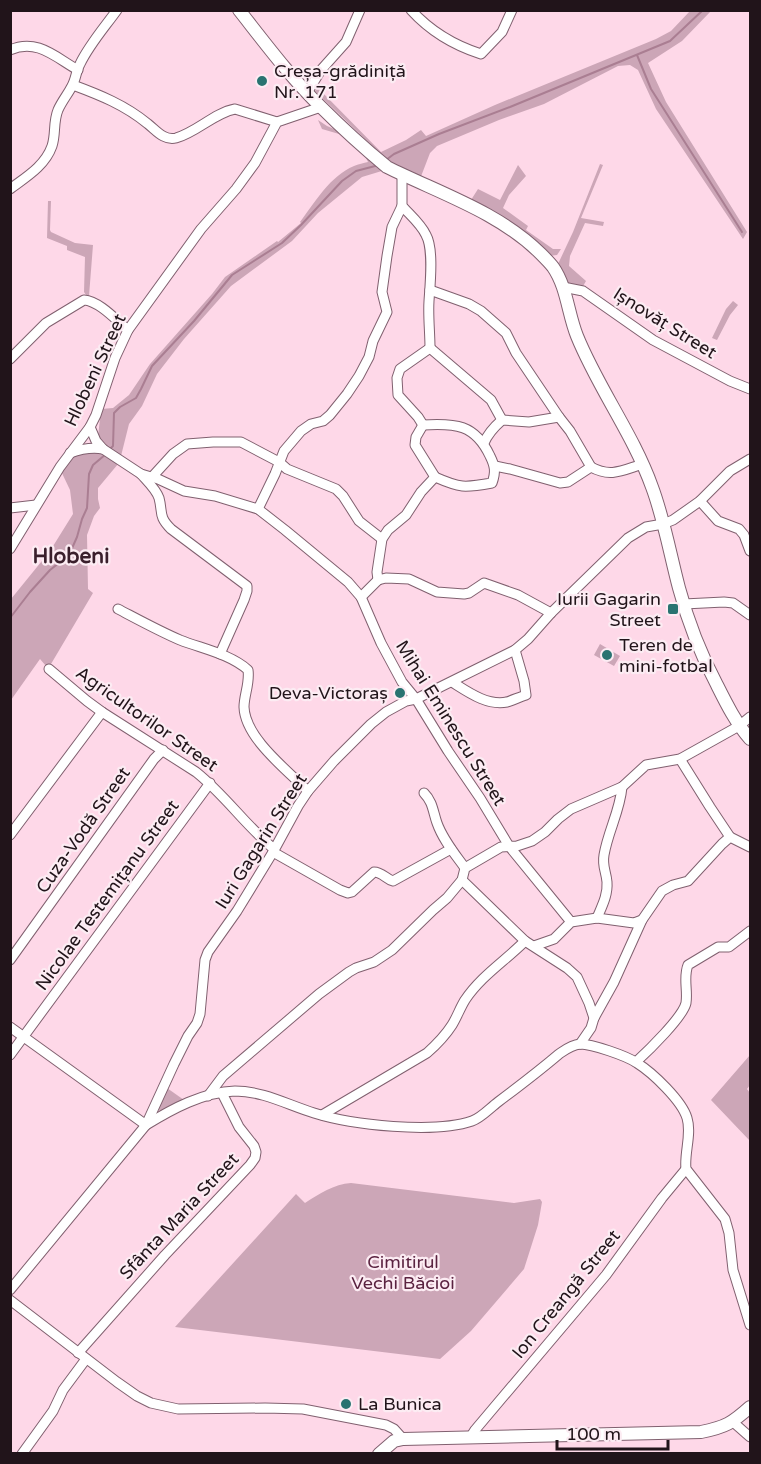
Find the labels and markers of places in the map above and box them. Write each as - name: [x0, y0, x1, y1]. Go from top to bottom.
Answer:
- place label: Creșa-grădiniță Nr. 171: [274, 60, 406, 103]
- marker: Creșa-grădiniță Nr. 171: [255, 74, 269, 88]
- place label: Iurii Gagarin Street: [557, 588, 661, 631]
- marker: Iurii Gagarin Street: [666, 602, 680, 616]
- place label: Teren de mini-fotbal: [619, 634, 713, 677]
- marker: Teren de mini-fotbal: [600, 648, 614, 662]
- place label: Deva-Victoraș: [269, 682, 388, 704]
- marker: Deva-Victoraș: [393, 686, 407, 700]
- place label: La Bunica: [358, 1393, 442, 1415]
- marker: La Bunica: [339, 1397, 353, 1411]

